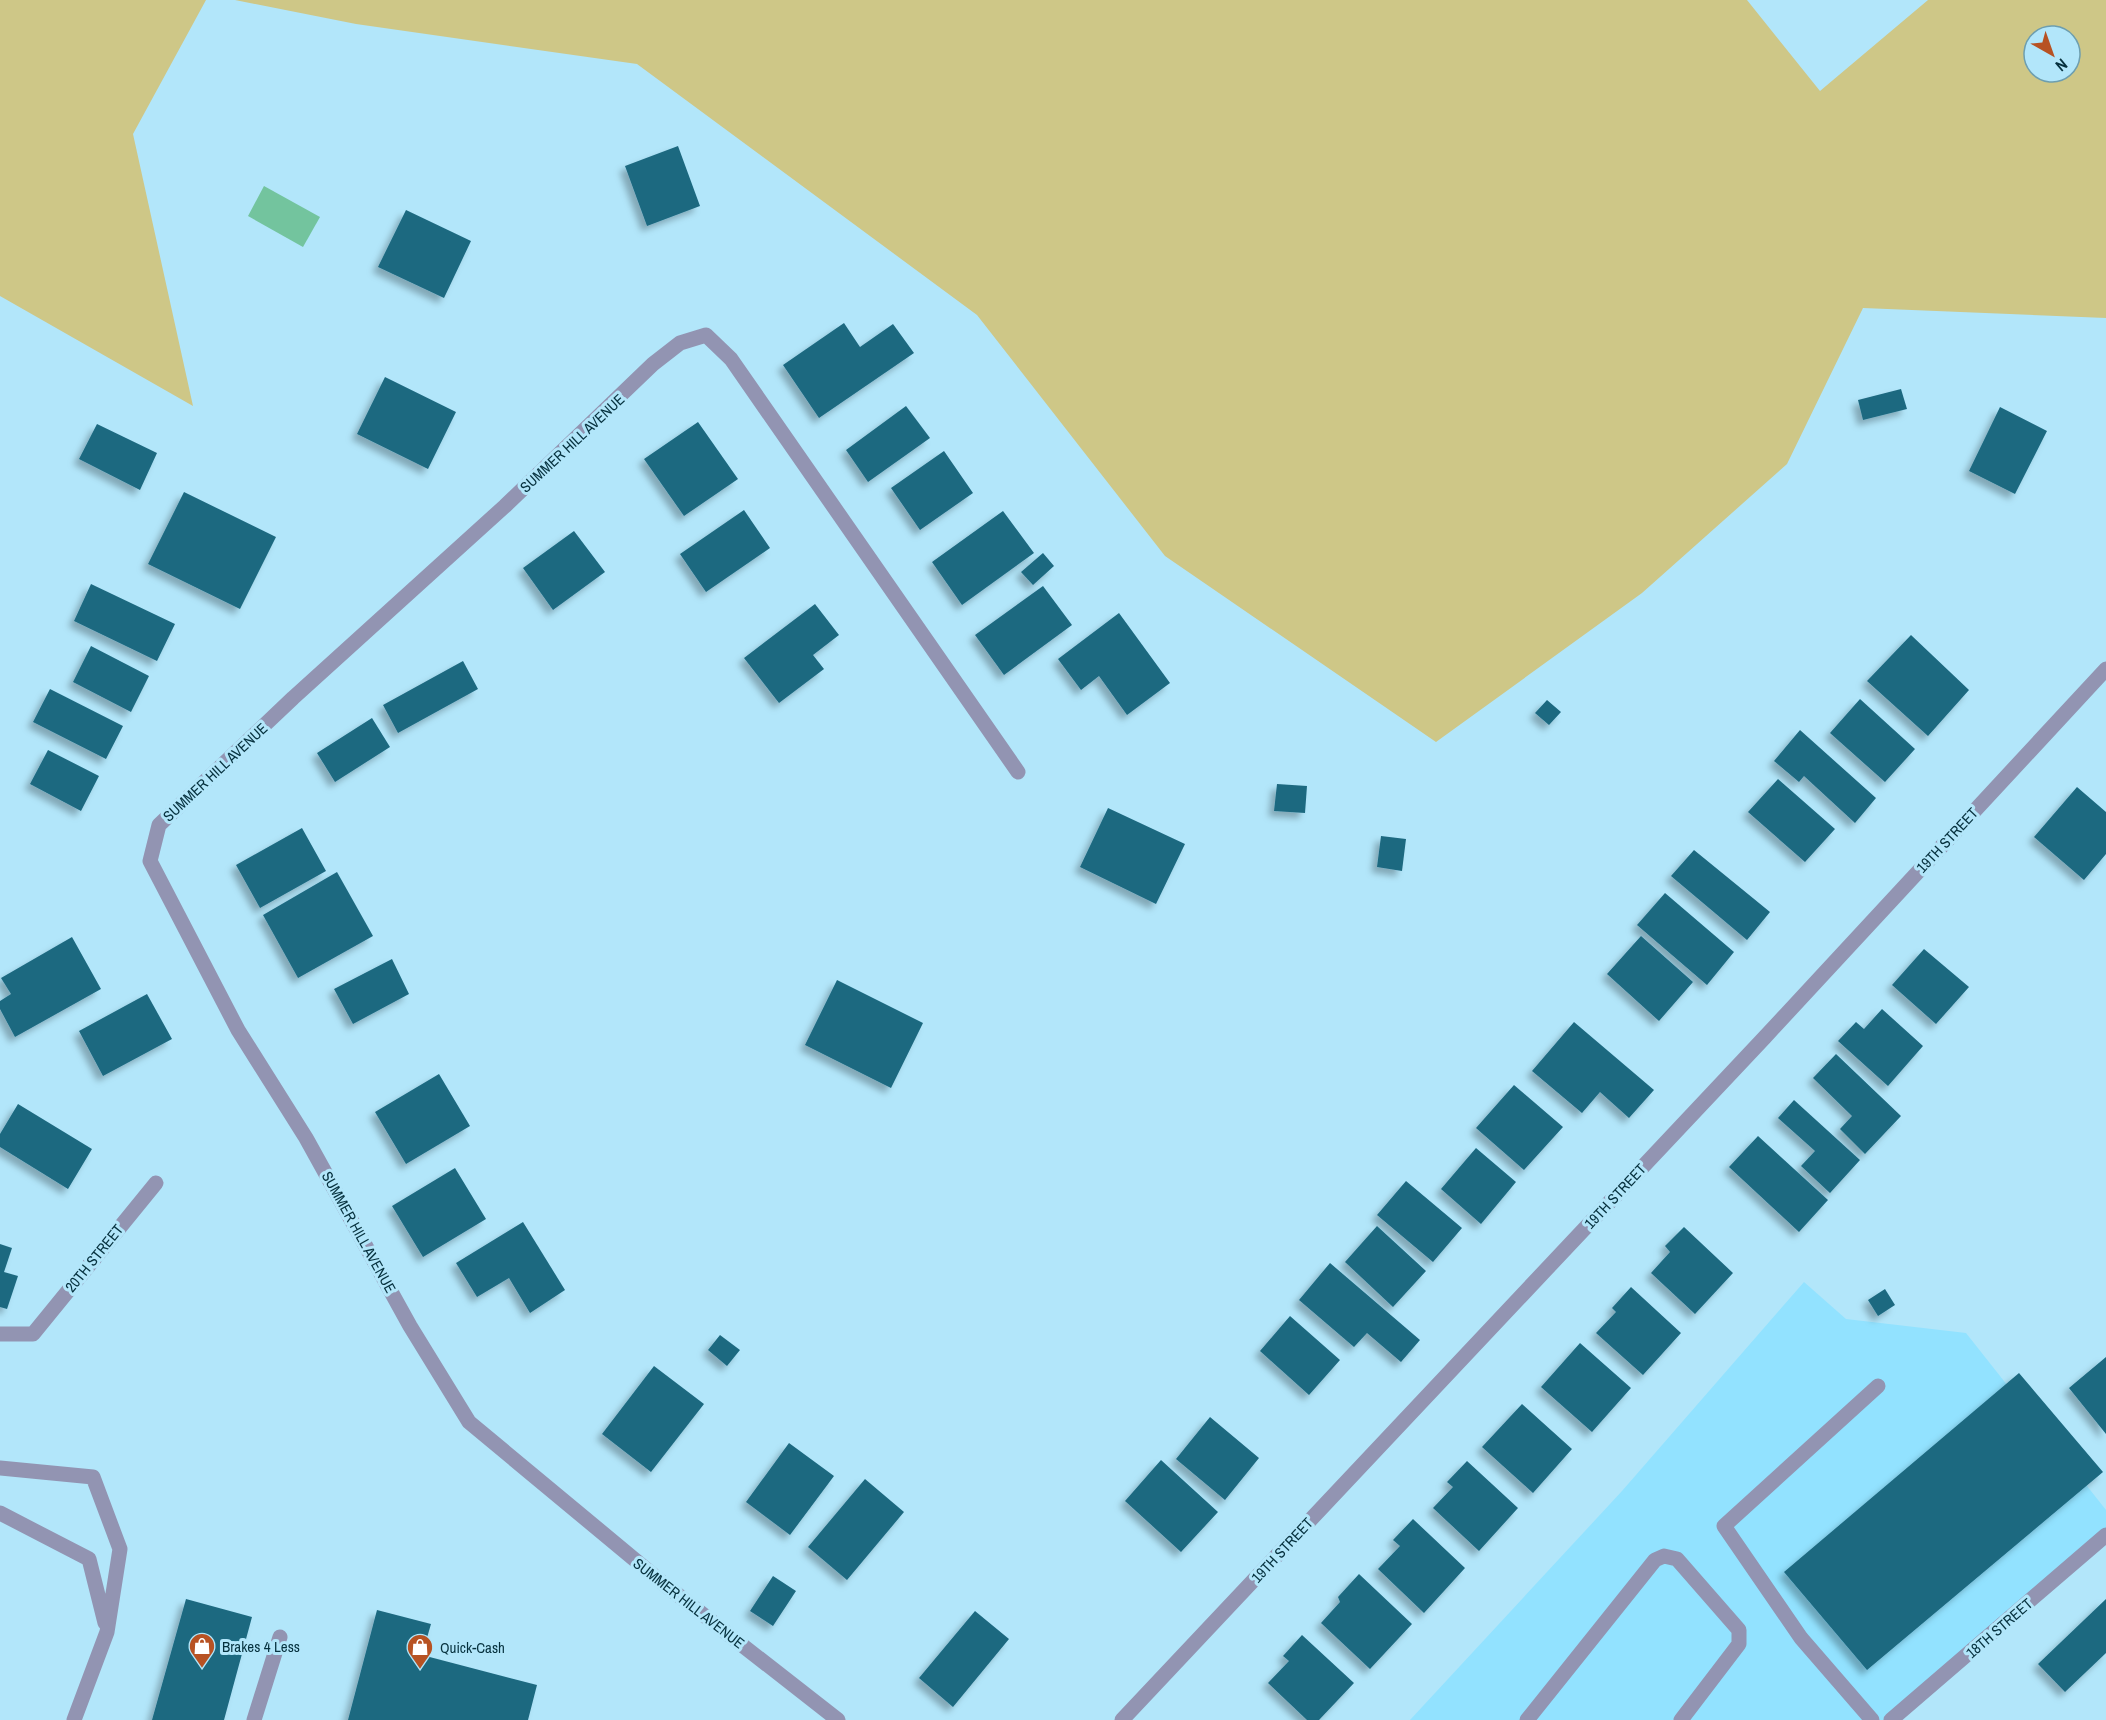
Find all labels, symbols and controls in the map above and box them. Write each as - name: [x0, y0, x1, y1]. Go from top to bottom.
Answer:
- north arrow: [2022, 24, 2082, 84]
- text: N: [2051, 54, 2072, 77]
- street label: SUMMER HILL AVENUE: [515, 389, 629, 497]
- street label: SUMMER HILL AVENUE: [158, 718, 272, 826]
- street label: 19TH STREET: [1911, 802, 1983, 877]
- street label: 19TH STREET: [1579, 1158, 1651, 1233]
- street label: SUMMER HILL AVENUE: [317, 1167, 401, 1297]
- street label: 20TH STREET: [60, 1219, 128, 1296]
- street label: 19TH STREET: [1246, 1512, 1318, 1587]
- street label: SUMMER HILL AVENUE: [629, 1553, 749, 1653]
- street label: 18TH STREET: [1961, 1593, 2037, 1663]
- shop icon: Brakes 4 Less: [187, 1631, 217, 1669]
- shop icon: Quick-Cash: [405, 1632, 435, 1670]
- place label: Brakes 4 Less: [222, 1636, 300, 1657]
- place label: Quick-Cash: [440, 1637, 505, 1658]

